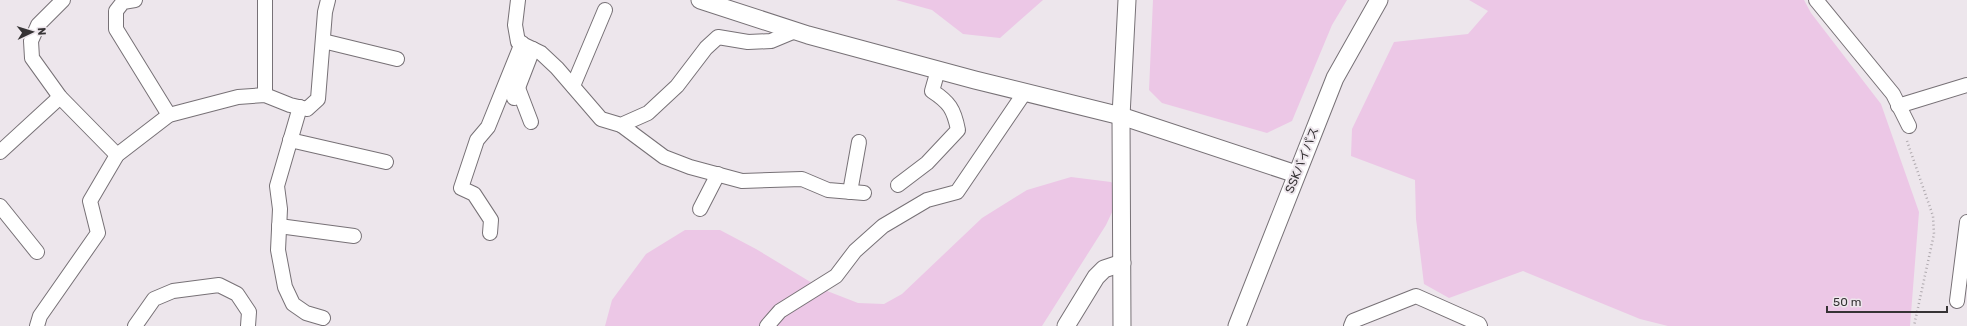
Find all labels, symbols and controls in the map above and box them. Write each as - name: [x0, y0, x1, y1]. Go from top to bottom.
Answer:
- north arrow: [12, 12, 52, 52]
- text: N: [35, 27, 48, 36]
- street label: SSKバイパス: [1282, 125, 1322, 195]
- scale bar: [1827, 288, 1947, 314]
- text: 50 m: [1833, 295, 1861, 309]

